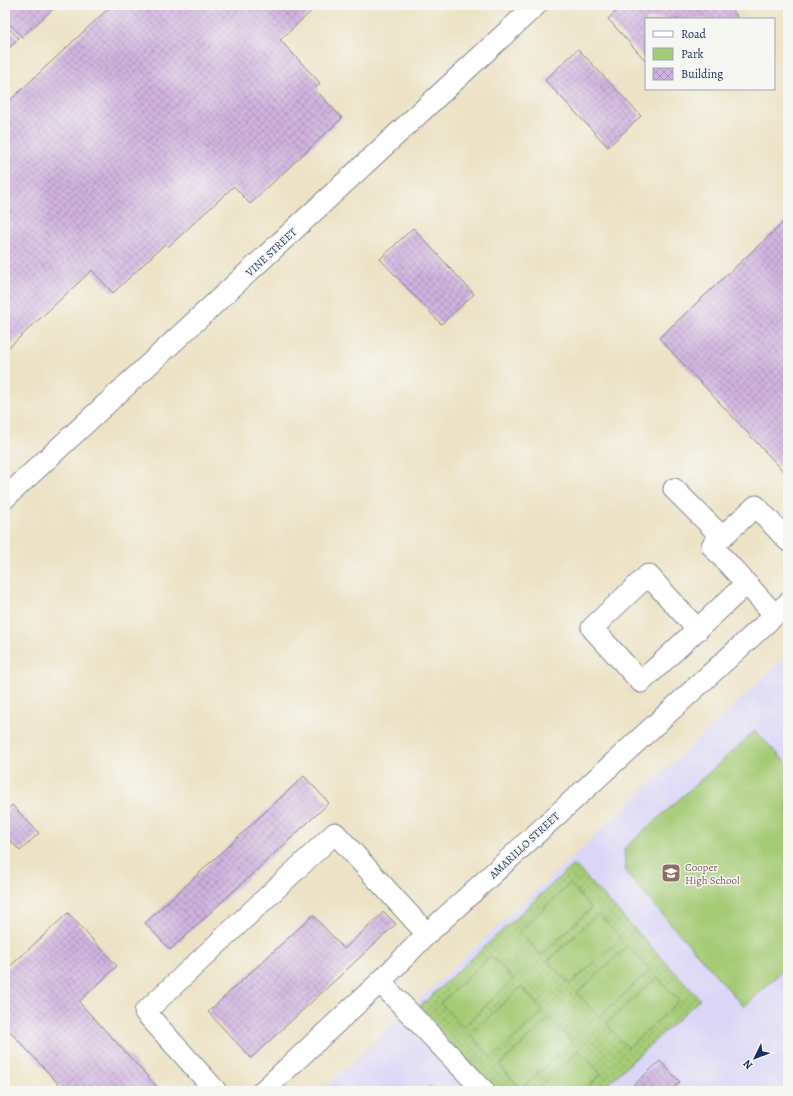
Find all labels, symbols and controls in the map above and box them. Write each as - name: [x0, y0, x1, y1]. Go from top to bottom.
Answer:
- legend: [645, 18, 775, 90]
- text: Road: [681, 26, 707, 42]
- text: Park: [681, 46, 704, 62]
- text: Building: [681, 66, 723, 82]
- street label: VINE STREET: [242, 225, 300, 281]
- street label: AMARILLO STREET: [485, 809, 563, 883]
- place label: Cooper High School: [685, 860, 740, 888]
- school or university icon: Cooper High School: [660, 862, 682, 884]
- north arrow: [735, 1038, 775, 1078]
- text: N: [740, 1056, 756, 1073]

